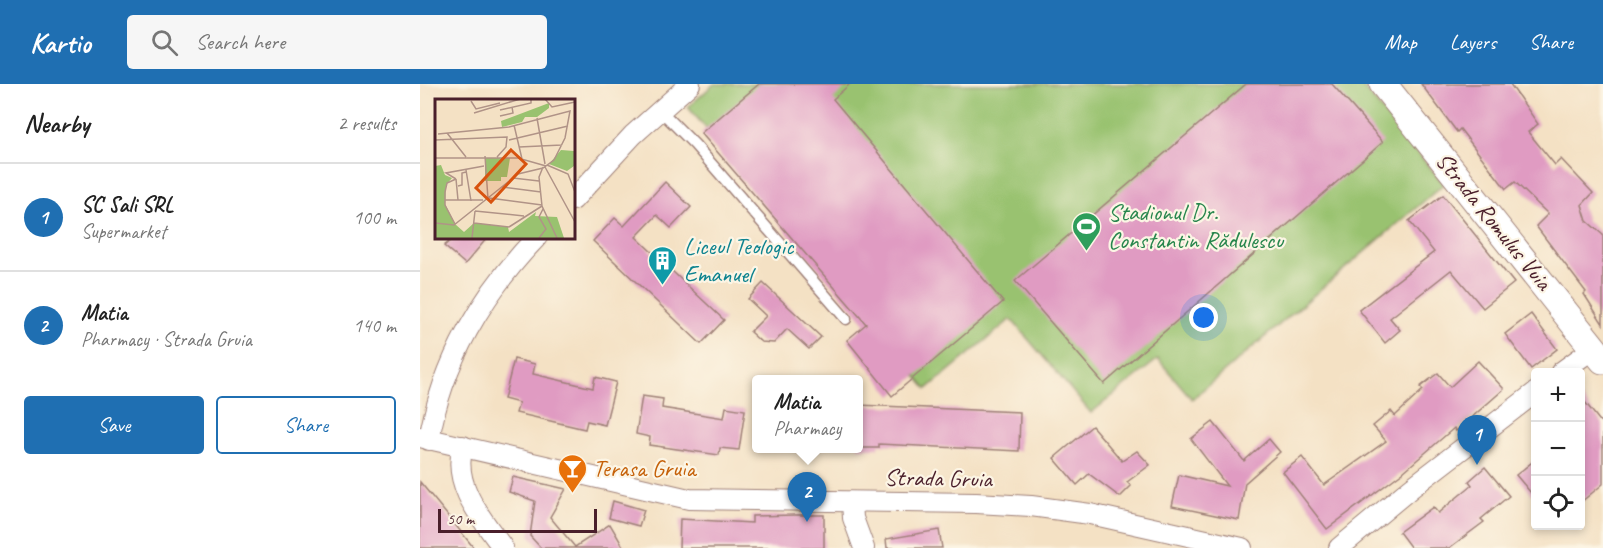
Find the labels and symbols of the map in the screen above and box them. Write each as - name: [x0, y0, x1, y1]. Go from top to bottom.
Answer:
- inset map: [435, 99, 574, 238]
- street label: Strada Romulus Vuia: [1429, 146, 1560, 297]
- place label: Stadionul Dr. Constantin Rădulescu: [1108, 197, 1285, 255]
- sports icon: Stadionul Dr. Constantin Rădulescu: [1071, 210, 1103, 252]
- place label: Liceul Teologic Emanuel: [684, 231, 795, 289]
- building icon: Liceul Teologic Emanuel: [647, 244, 679, 286]
- your location: [1189, 303, 1218, 332]
- pin: 1: [1458, 416, 1496, 465]
- bar icon: Terasa Gruia: [556, 452, 588, 494]
- place label: Terasa Gruia: [593, 453, 697, 483]
- street label: Strada Gruia: [884, 462, 993, 494]
- pin: 2: [788, 472, 826, 522]
- scale bar: [438, 506, 597, 534]

